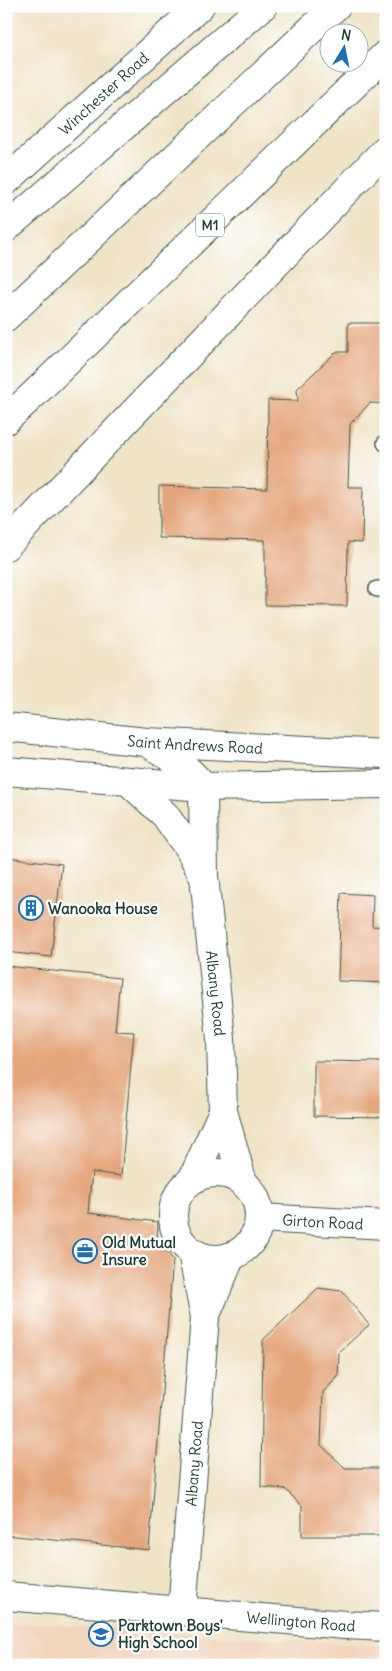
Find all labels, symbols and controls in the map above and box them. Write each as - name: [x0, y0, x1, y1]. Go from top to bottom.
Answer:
- north arrow: [320, 22, 370, 72]
- text: N: [340, 25, 353, 45]
- street label: Winchester Road: [54, 48, 152, 139]
- road number: M1: [196, 214, 224, 236]
- street label: Saint Andrews Road: [126, 731, 264, 757]
- building icon: Wanooka House: [18, 895, 44, 921]
- place label: Wanooka House: [48, 899, 158, 918]
- street label: Albany Road: [202, 949, 230, 1037]
- street label: Girton Road: [282, 1210, 364, 1233]
- place label: Old Mutual Insure: [102, 1233, 176, 1269]
- office icon: Old Mutual Insure: [72, 1238, 98, 1264]
- street label: Albany Road: [181, 1420, 206, 1507]
- street label: Wellington Road: [246, 1607, 356, 1635]
- place label: Parktown Boys' High School: [118, 1616, 223, 1653]
- school or university icon: Parktown Boys' High School: [88, 1621, 114, 1647]

